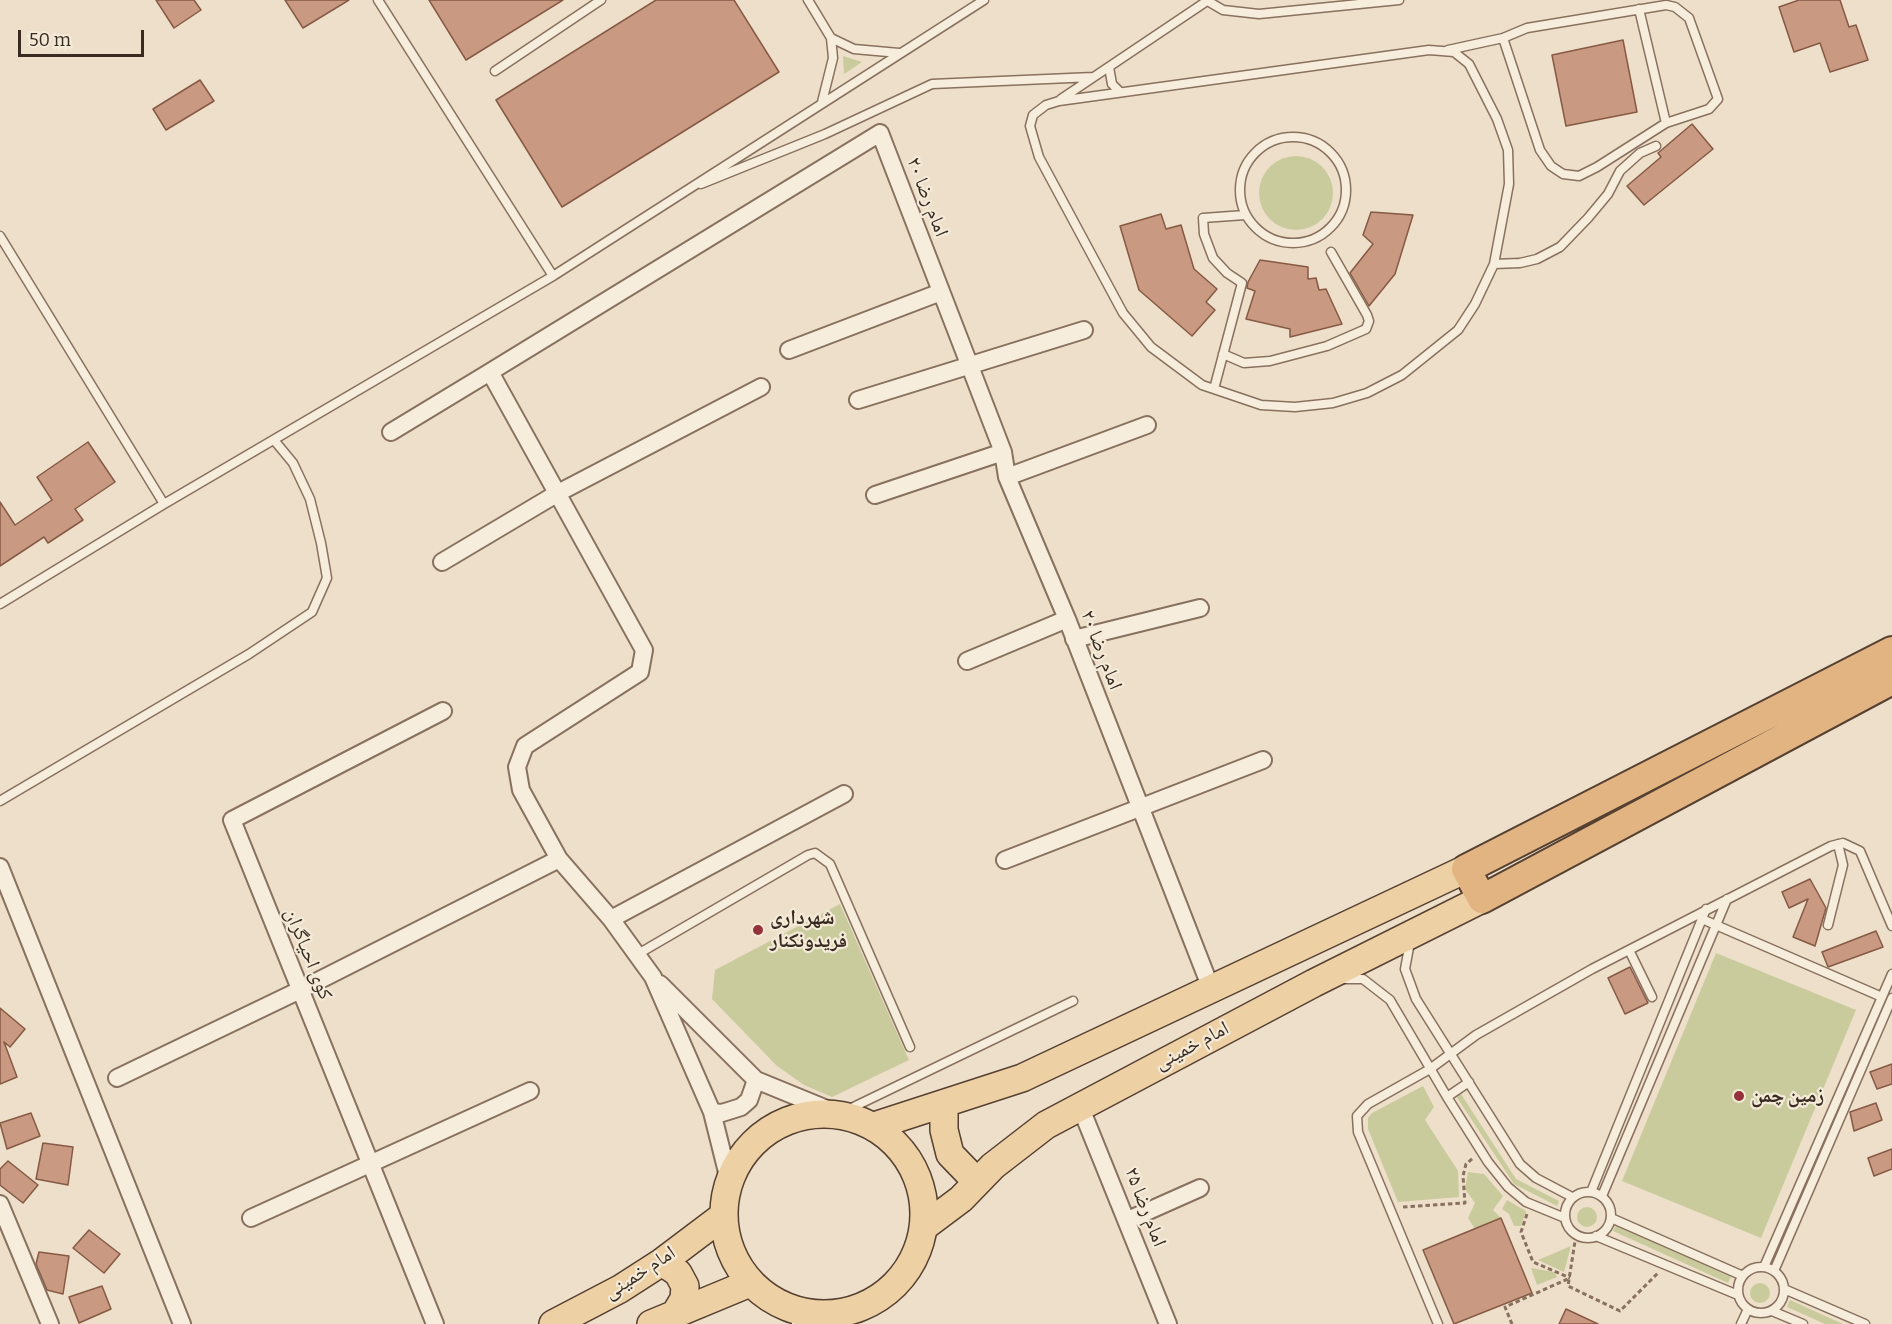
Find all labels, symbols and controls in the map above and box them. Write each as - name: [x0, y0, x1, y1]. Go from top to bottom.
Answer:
- scale bar: [21, 18, 147, 56]
- text: 50 m: [29, 29, 71, 51]
- street label: امام رضا ۲۰: [901, 154, 953, 240]
- street label: امام رضا ۲۰: [1075, 607, 1127, 693]
- street label: کوی احیاگران: [279, 905, 337, 1003]
- place label: شهرداری فریدونکنار: [770, 906, 847, 953]
- marker: شهرداری فریدونکنار: [751, 923, 765, 937]
- street label: امام خمینی: [1151, 1017, 1233, 1075]
- place label: زمین چمن: [1751, 1084, 1824, 1108]
- marker: زمین چمن: [1732, 1089, 1746, 1103]
- street label: امام رضا ۲۵: [1119, 1164, 1171, 1250]
- street label: امام خمینی: [600, 1241, 680, 1305]

